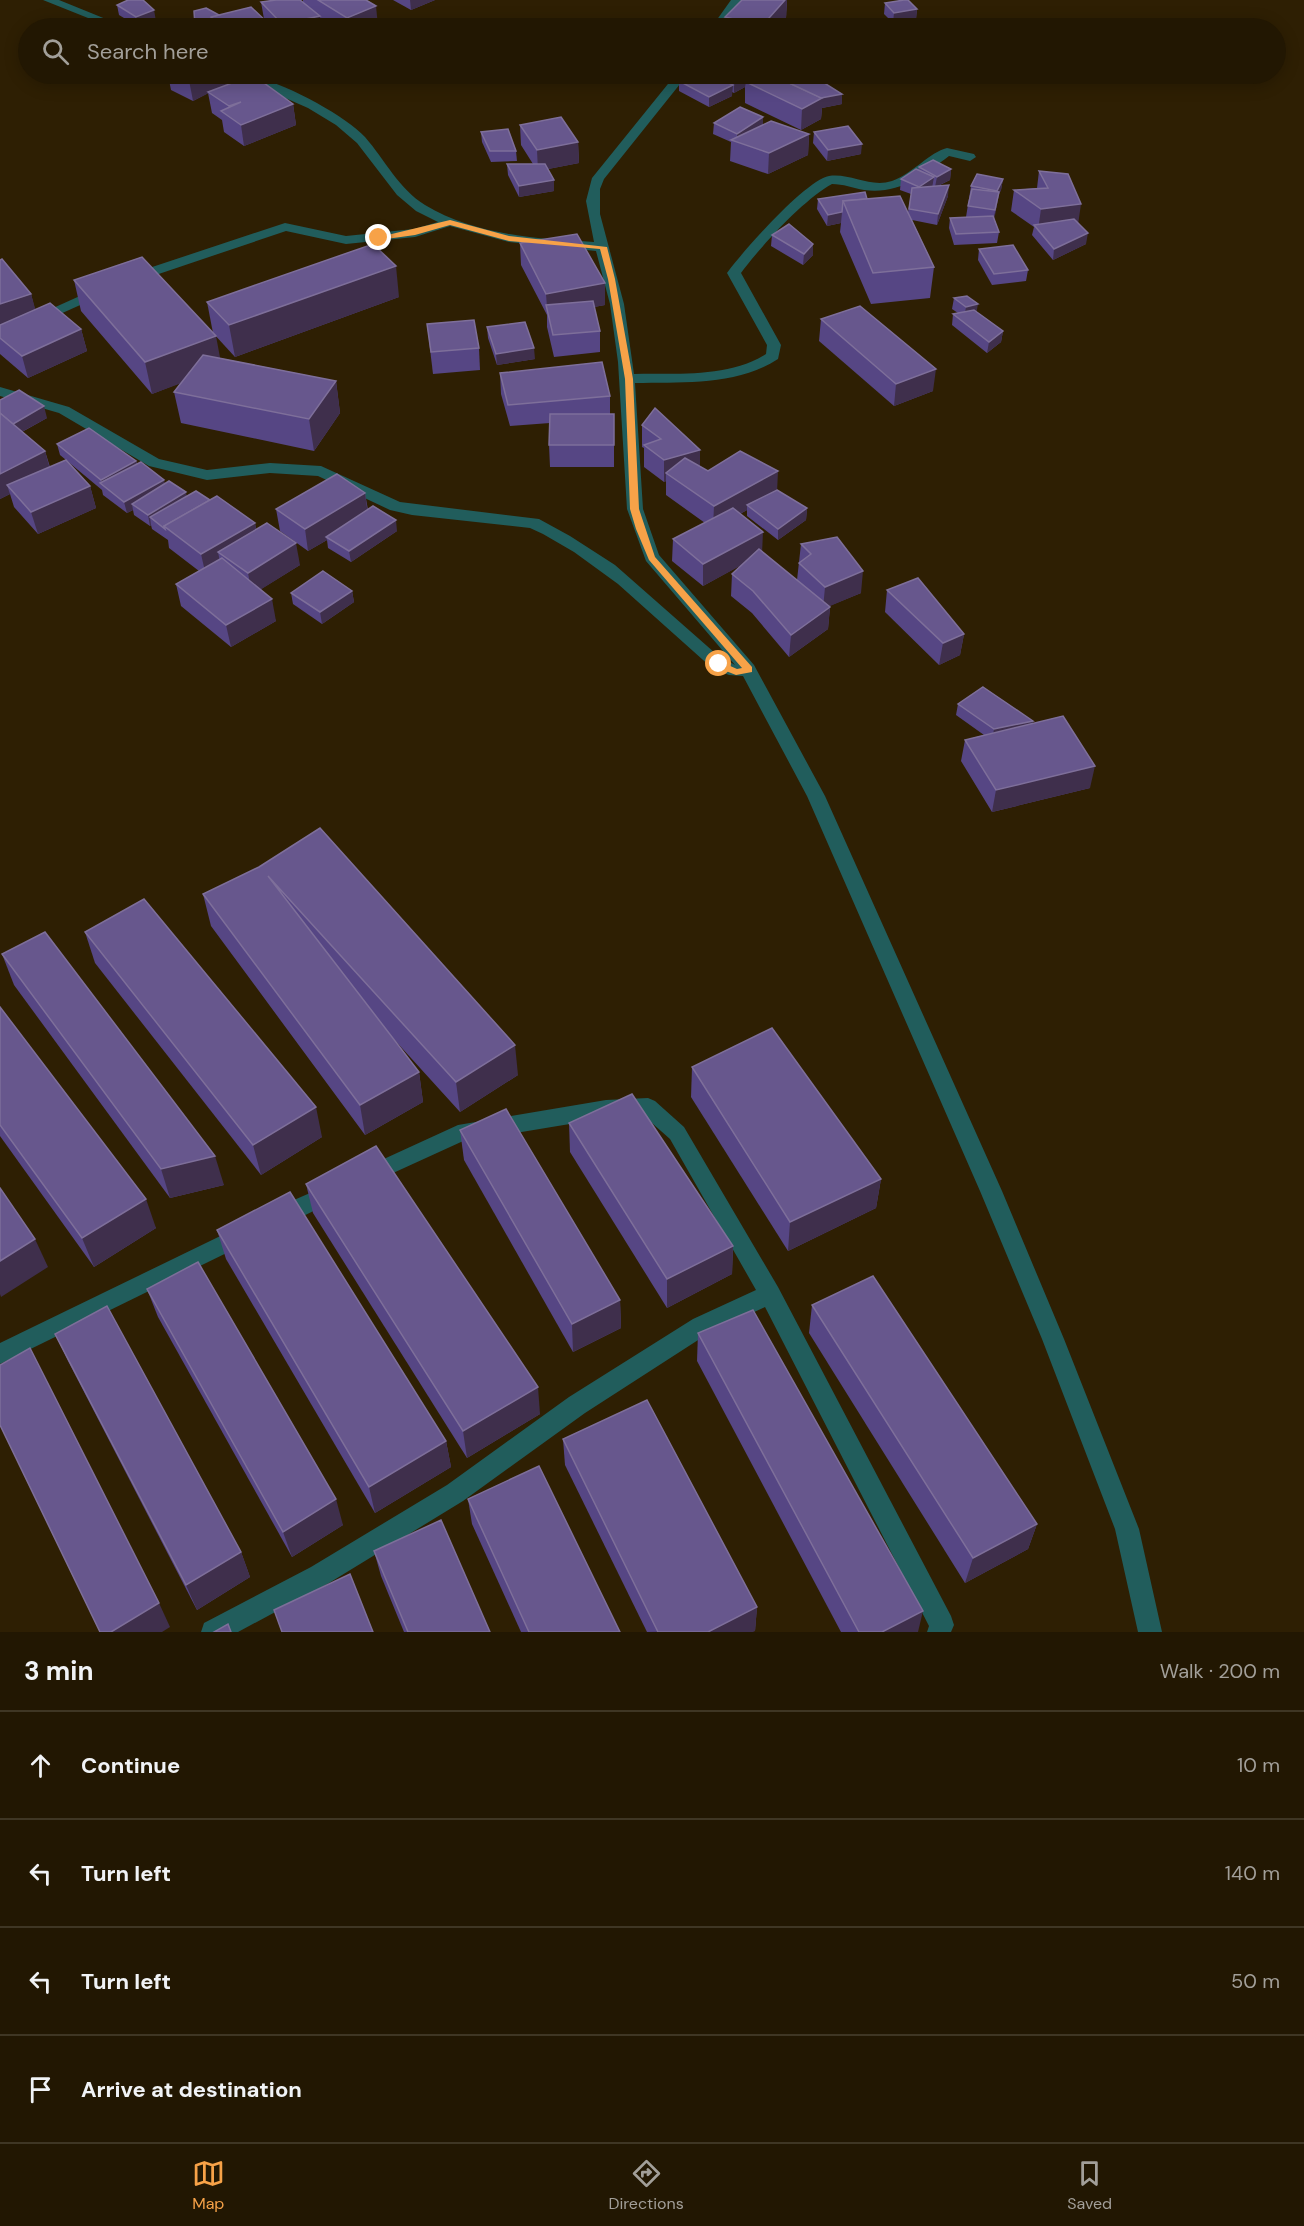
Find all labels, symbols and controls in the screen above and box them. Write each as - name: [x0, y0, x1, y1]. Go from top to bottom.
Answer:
- search box: [18, 18, 1286, 84]
- icon: search: [39, 35, 72, 68]
- text: Search here: [87, 37, 208, 66]
- route end: [365, 224, 391, 250]
- route start: [705, 650, 731, 676]
- text: 3 min: [24, 1654, 93, 1688]
- text: Walk · 200 m: [1160, 1658, 1280, 1684]
- icon: ahead: [24, 1749, 57, 1782]
- text: Continue: [81, 1751, 180, 1780]
- text: 10 m: [1237, 1752, 1280, 1778]
- icon: left: [24, 1857, 57, 1890]
- text: Turn left: [81, 1859, 171, 1888]
- text: 140 m: [1225, 1860, 1280, 1886]
- icon: left: [24, 1965, 57, 1998]
- text: Turn left: [81, 1967, 171, 1996]
- text: 50 m: [1231, 1968, 1280, 1994]
- icon: arrive: [24, 2073, 57, 2106]
- text: Arrive at destination: [81, 2075, 302, 2104]
- tab: Map: [192, 2157, 225, 2214]
- tab: Directions: [608, 2157, 684, 2214]
- tab: Saved: [1067, 2157, 1112, 2214]

